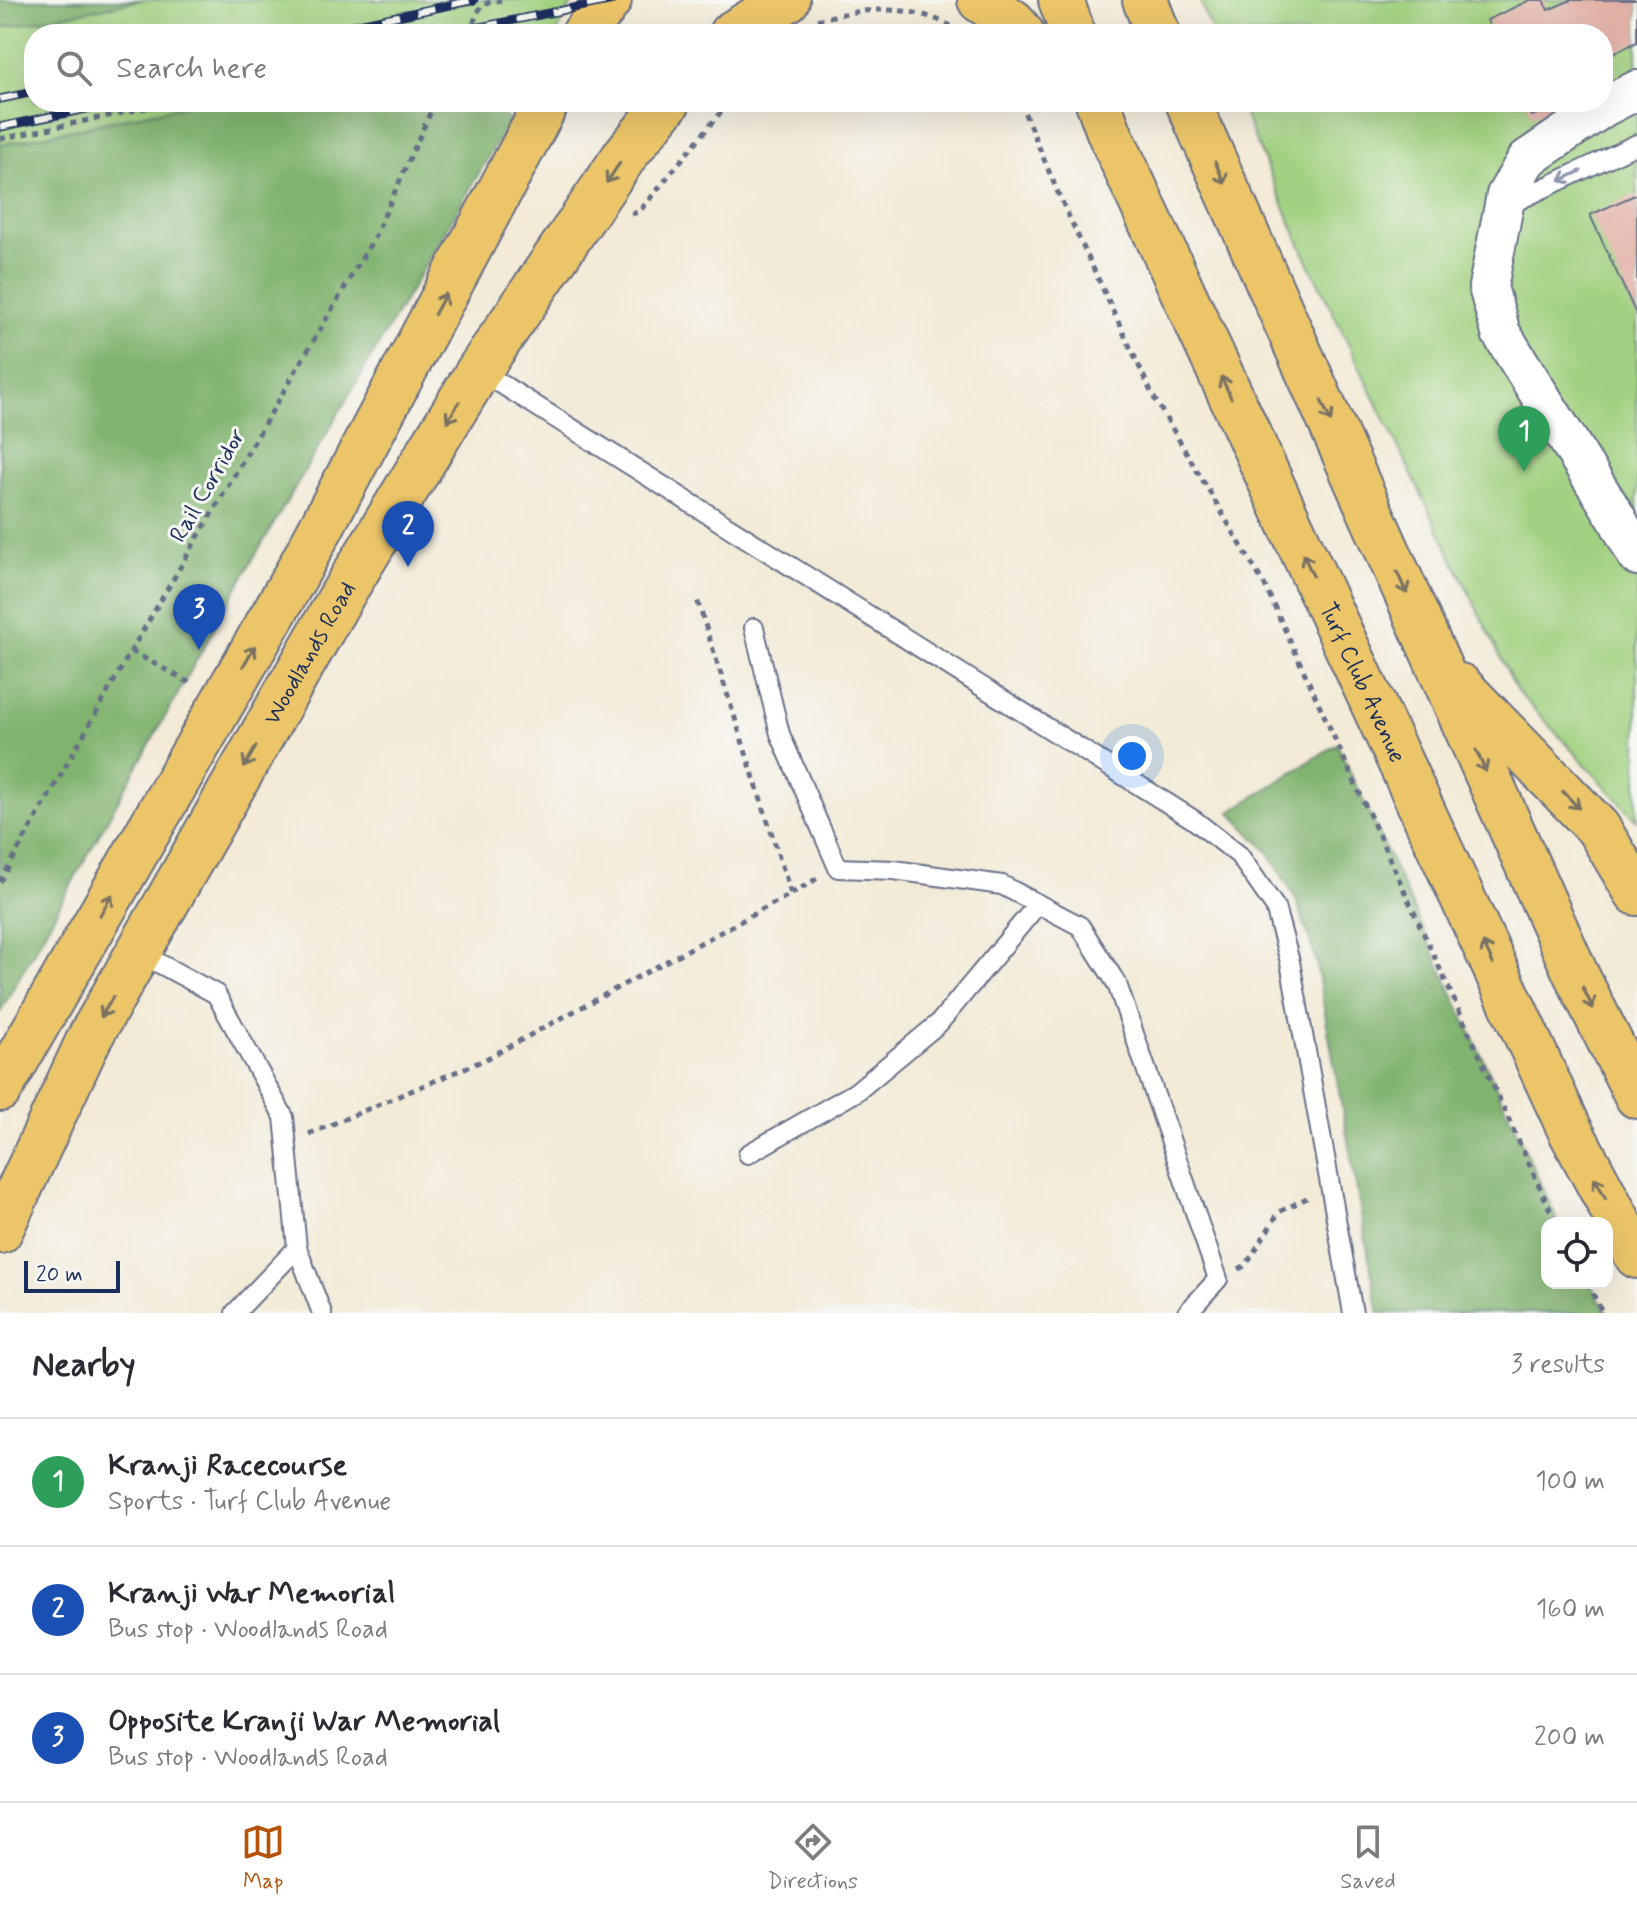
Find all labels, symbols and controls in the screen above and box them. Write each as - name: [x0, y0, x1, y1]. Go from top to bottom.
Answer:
- search box: [24, 24, 1613, 112]
- icon: search: [52, 46, 96, 90]
- text: Search here: [116, 49, 267, 88]
- one-way arrow: [1213, 161, 1228, 185]
- one-way arrow: [605, 162, 621, 184]
- one-way arrow: [1559, 169, 1583, 184]
- one-way arrow: [432, 293, 448, 316]
- one-way arrow: [1218, 375, 1233, 399]
- one-way arrow: [1319, 398, 1334, 423]
- one-way arrow: [445, 400, 461, 423]
- pin: 1: [1498, 406, 1550, 472]
- street label: Rail Corridor: [163, 423, 253, 548]
- pin: 2: [382, 501, 434, 567]
- one-way arrow: [1300, 553, 1315, 577]
- one-way arrow: [1395, 571, 1410, 595]
- street label: Woodlands Road: [257, 576, 364, 731]
- pin: 3: [173, 584, 225, 650]
- street label: Turf Club Avenue: [1311, 598, 1412, 768]
- one-way arrow: [241, 645, 257, 668]
- your location: [1112, 736, 1152, 776]
- one-way arrow: [242, 745, 258, 768]
- one-way arrow: [1475, 748, 1490, 773]
- one-way arrow: [1561, 790, 1580, 809]
- one-way arrow: [98, 894, 114, 917]
- one-way arrow: [1480, 942, 1495, 966]
- one-way arrow: [1581, 986, 1597, 1010]
- one-way arrow: [99, 995, 115, 1018]
- one-way arrow: [1592, 1176, 1608, 1200]
- map controls: [1541, 1217, 1613, 1289]
- button: locate: [1541, 1217, 1613, 1289]
- scale bar: [24, 1257, 120, 1293]
- text: 20 m: [36, 1261, 83, 1289]
- text: Nearby: [32, 1343, 136, 1388]
- text: 3 results: [1511, 1348, 1605, 1382]
- text: Kranji Racecourse: [108, 1446, 347, 1485]
- text: 1: [52, 1465, 64, 1499]
- text: 100 m: [1535, 1465, 1605, 1499]
- text: Sports · Turf Club Avenue: [108, 1485, 391, 1519]
- text: Kranji War Memorial: [108, 1574, 395, 1613]
- text: 2: [52, 1593, 64, 1627]
- text: 160 m: [1536, 1593, 1605, 1627]
- text: Bus stop · Woodlands Road: [108, 1613, 388, 1647]
- text: Opposite Kranji War Memorial: [108, 1702, 500, 1741]
- text: 3: [52, 1721, 64, 1755]
- text: 200 m: [1534, 1721, 1605, 1755]
- text: Bus stop · Woodlands Road: [108, 1741, 388, 1775]
- tab: Map: [241, 1820, 285, 1896]
- tab: Directions: [767, 1820, 858, 1896]
- tab: Saved: [1340, 1820, 1396, 1896]

